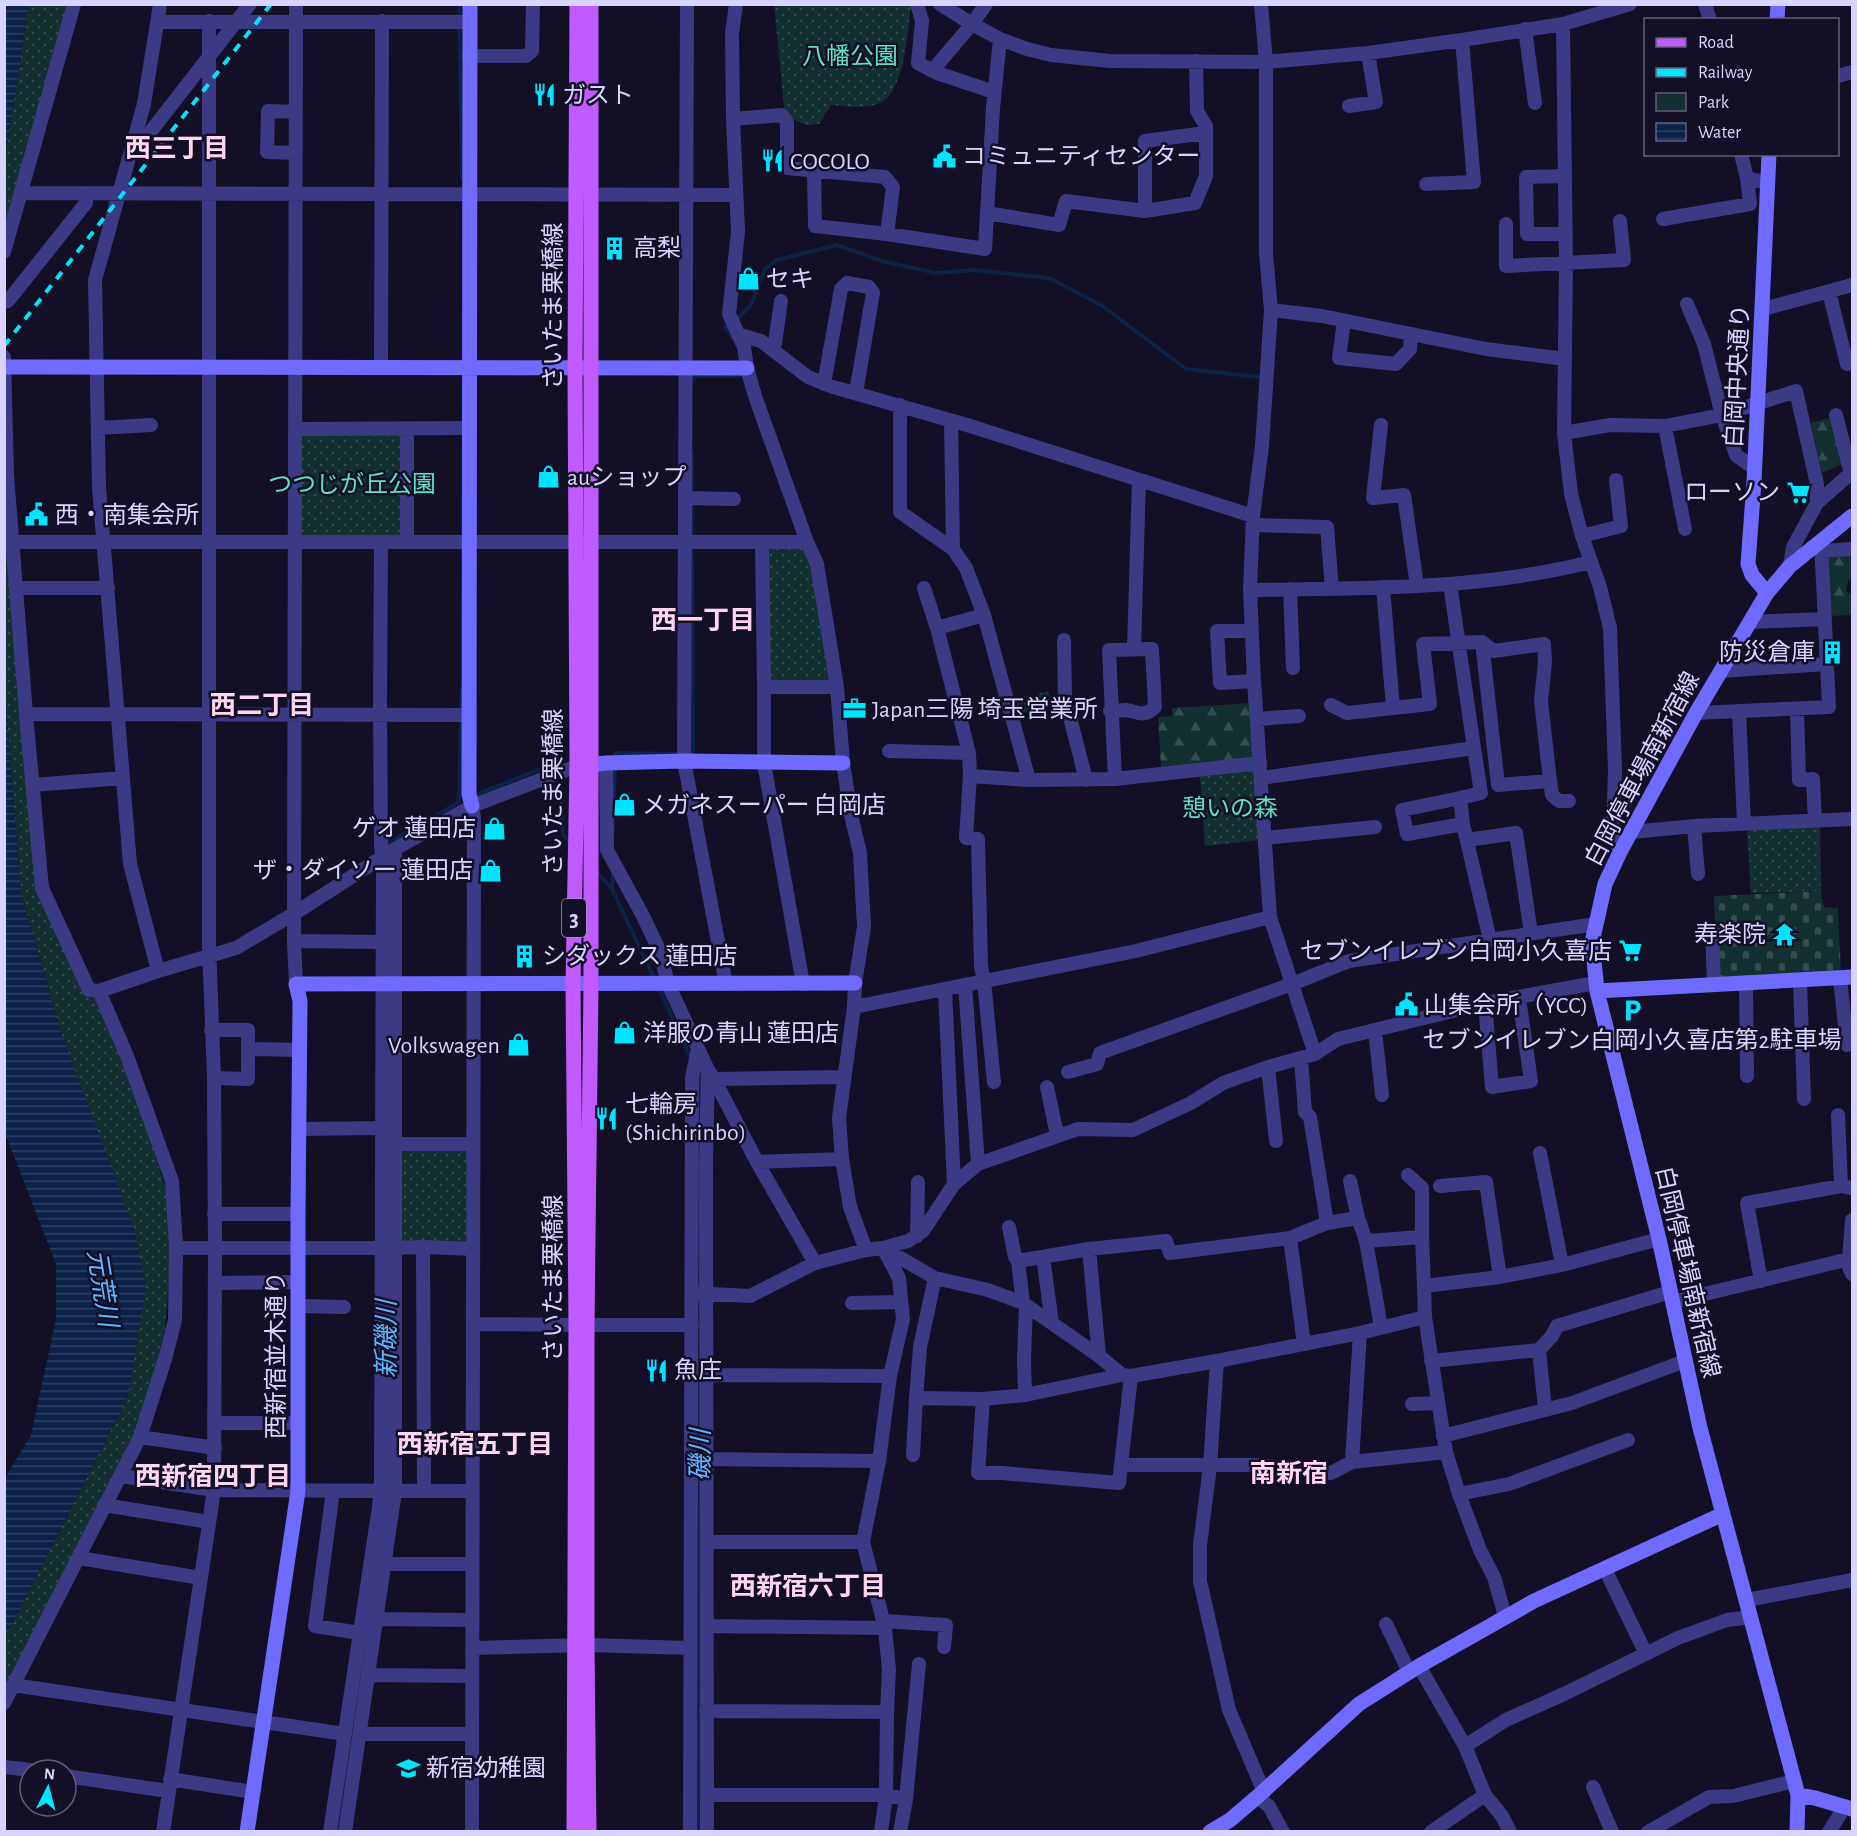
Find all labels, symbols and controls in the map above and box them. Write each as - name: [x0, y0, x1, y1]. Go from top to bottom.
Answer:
- legend: [1644, 18, 1839, 156]
- text: Road: [1698, 34, 1734, 52]
- park label: 八幡公園: [802, 43, 898, 69]
- text: Railway: [1698, 64, 1753, 82]
- restaurant icon: ガスト: [531, 82, 557, 108]
- place label: ガスト: [562, 83, 634, 108]
- text: Park: [1698, 94, 1730, 112]
- text: Water: [1698, 124, 1741, 142]
- district label: 西三丁目: [125, 136, 229, 162]
- public building icon: コミュニティセンター: [931, 143, 957, 169]
- place label: コミュニティセンター: [962, 144, 1201, 169]
- restaurant icon: COCOLO: [759, 148, 785, 174]
- place label: COCOLO: [790, 150, 870, 174]
- street label: さいたま栗橋線: [540, 222, 566, 390]
- building icon: 高梨: [602, 235, 628, 261]
- place label: 高梨: [633, 235, 681, 261]
- shop icon: セキ: [735, 266, 761, 292]
- place label: セキ: [766, 268, 814, 292]
- street label: 白岡中央通り: [1720, 303, 1754, 449]
- shop icon: auショップ: [536, 464, 562, 490]
- place label: auショップ: [567, 465, 686, 490]
- park label: つつじが丘公園: [268, 471, 436, 497]
- supermarket icon: ローソン: [1785, 479, 1811, 505]
- place label: ローソン: [1684, 481, 1780, 505]
- public building icon: 西・南集会所: [24, 502, 50, 528]
- place label: 西・南集会所: [55, 502, 199, 528]
- district label: 西一丁目: [651, 608, 755, 634]
- place label: 防災倉庫: [1719, 639, 1815, 665]
- building icon: 防災倉庫: [1820, 639, 1846, 665]
- street label: 白岡停車場南新宿線: [1580, 668, 1704, 870]
- district label: 西二丁目: [210, 693, 314, 719]
- office icon: Japan三陽 埼玉営業所: [841, 696, 867, 722]
- place label: Japan三陽 埼玉営業所: [872, 696, 1097, 722]
- street label: さいたま栗橋線: [540, 708, 566, 876]
- shop icon: メガネスーパー 白岡店: [611, 792, 637, 818]
- place label: メガネスーパー 白岡店: [642, 792, 886, 818]
- park label: 憩いの森: [1182, 795, 1278, 821]
- place label: ゲオ 蓮田店: [352, 815, 476, 841]
- shop icon: ゲオ 蓮田店: [481, 815, 507, 841]
- place label: ザ・ダイソー 蓮田店: [253, 857, 473, 883]
- shop icon: ザ・ダイソー 蓮田店: [478, 857, 504, 883]
- road number: 3: [562, 899, 586, 937]
- place label: 寿楽院: [1694, 921, 1766, 947]
- temple icon: 寿楽院: [1771, 921, 1797, 947]
- place label: セブンイレブン白岡小久喜店: [1300, 938, 1612, 964]
- supermarket icon: セブンイレブン白岡小久喜店: [1617, 938, 1643, 964]
- building icon: シダックス 蓮田店: [511, 943, 537, 969]
- place label: シダックス 蓮田店: [542, 943, 737, 969]
- public building icon: 山集会所（YCC): [1393, 992, 1419, 1018]
- place label: 山集会所（YCC): [1424, 992, 1588, 1018]
- parking icon: セブンイレブン白岡小久喜店第2駐車場: [1619, 997, 1645, 1023]
- shop icon: 洋服の青山 蓮田店: [612, 1020, 638, 1046]
- place label: 洋服の青山 蓮田店: [643, 1020, 839, 1046]
- place label: セブンイレブン白岡小久喜店第2駐車場: [1423, 1027, 1841, 1053]
- shop icon: Volkswagen: [505, 1032, 531, 1058]
- place label: Volkswagen: [388, 1034, 500, 1058]
- place label: 七輪房 (Shichirinbo): [625, 1091, 746, 1145]
- restaurant icon: 七輪房 (Shichirinbo): [594, 1105, 620, 1131]
- street label: 白岡停車場南新宿線: [1651, 1164, 1725, 1380]
- street label: さいたま栗橋線: [540, 1194, 566, 1362]
- water label: 元荒川: [83, 1247, 122, 1332]
- street label: 西新宿並木通り: [263, 1271, 289, 1439]
- water label: 新磯川: [373, 1297, 400, 1378]
- restaurant icon: 魚庄: [643, 1357, 669, 1383]
- place label: 魚庄: [674, 1357, 722, 1383]
- water label: 磯川: [687, 1426, 714, 1481]
- district label: 西新宿五丁目: [397, 1430, 553, 1458]
- district label: 南新宿: [1250, 1459, 1328, 1487]
- district label: 西新宿四丁目: [135, 1462, 291, 1490]
- district label: 西新宿六丁目: [730, 1572, 886, 1600]
- school or university icon: 新宿幼稚園: [395, 1755, 421, 1781]
- place label: 新宿幼稚園: [426, 1755, 546, 1781]
- north arrow: [18, 1758, 78, 1818]
- text: N: [43, 1766, 56, 1783]

